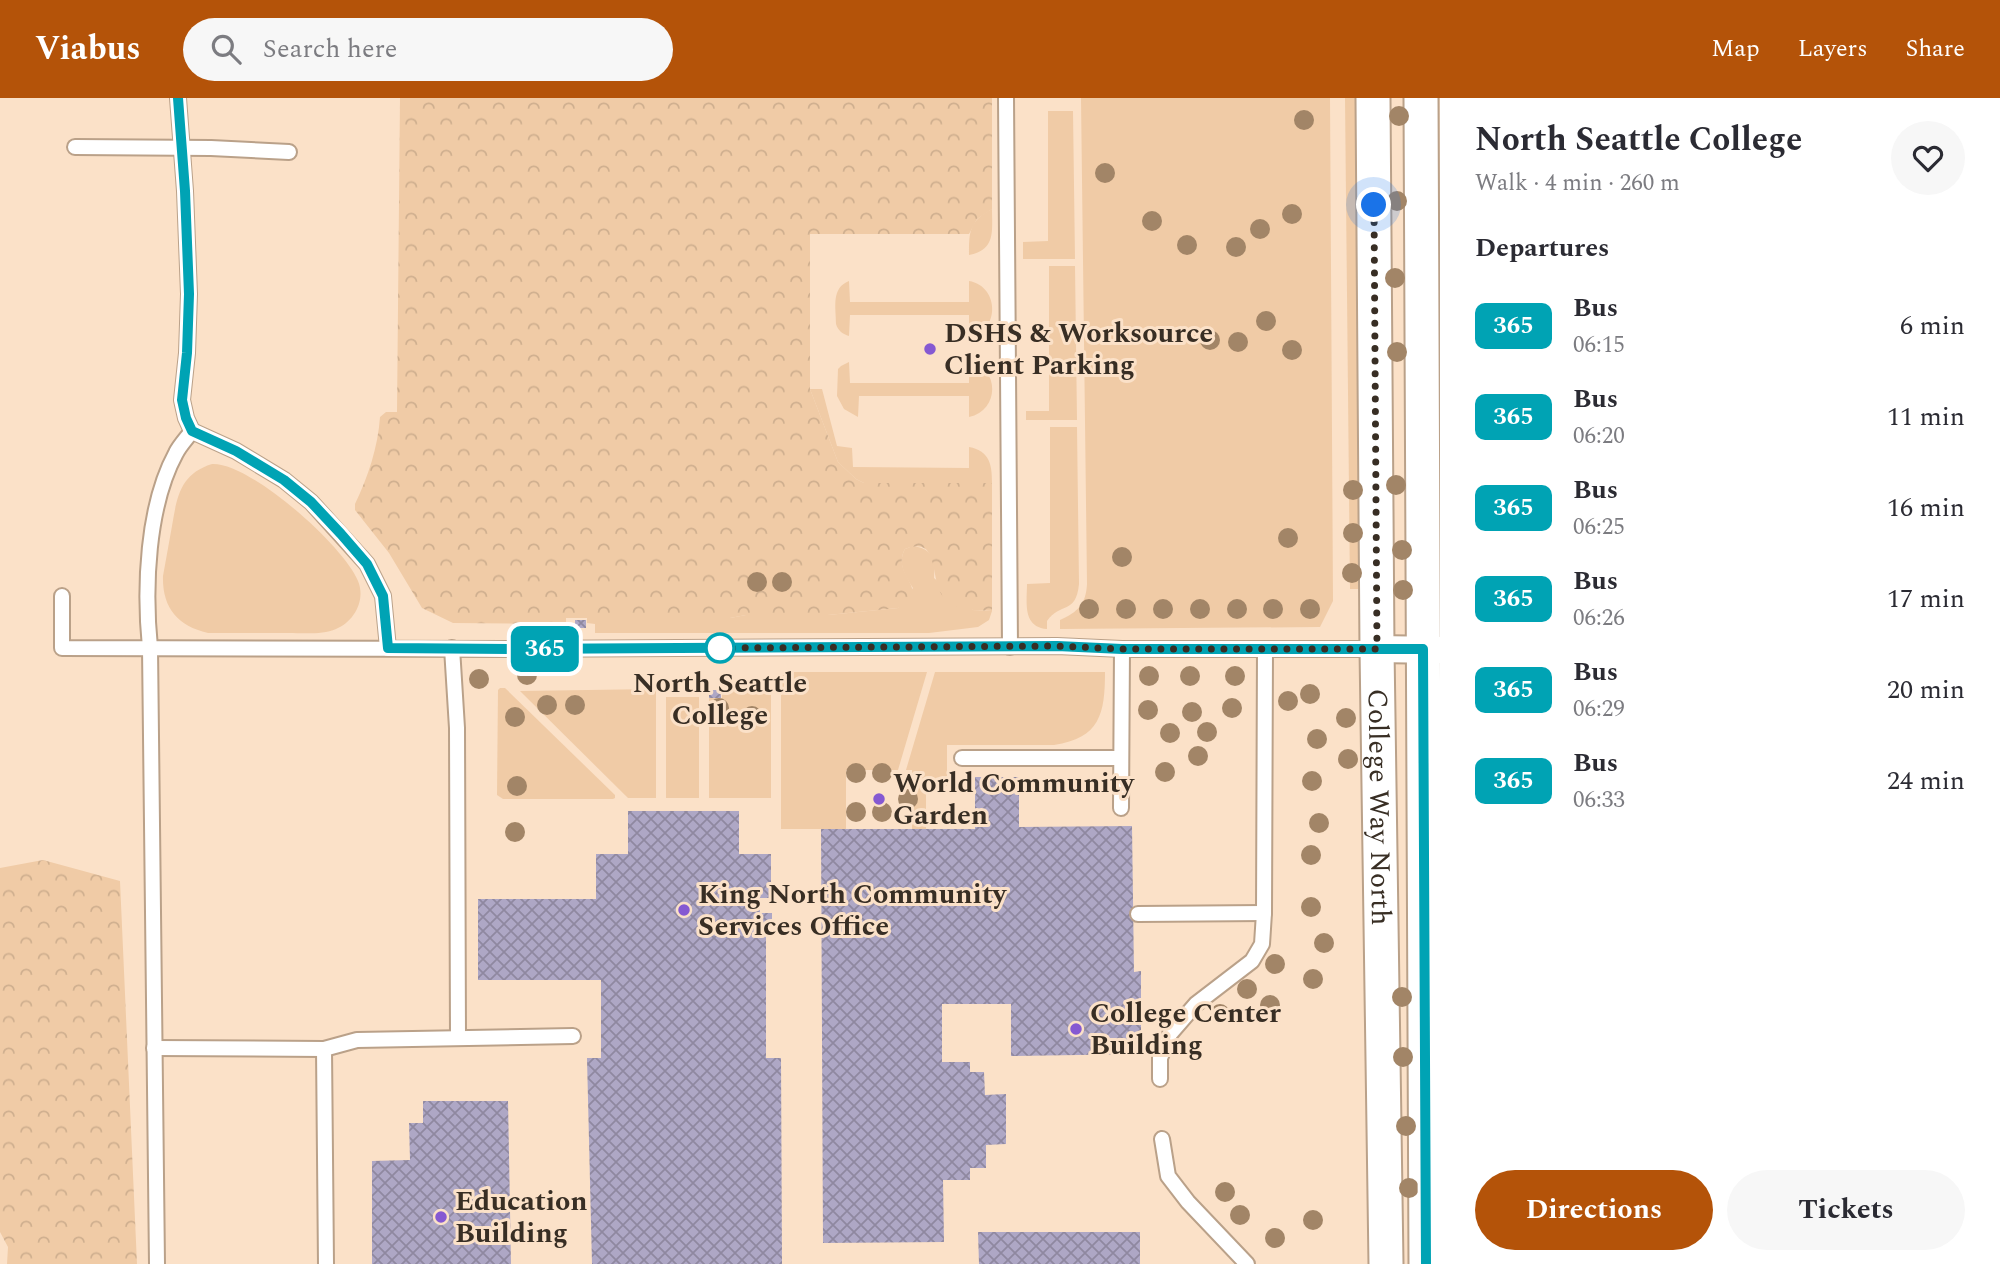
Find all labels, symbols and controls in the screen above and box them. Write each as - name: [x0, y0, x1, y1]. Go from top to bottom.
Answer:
- search box: [183, 18, 673, 81]
- text: Viabus: [35, 24, 141, 74]
- text: Search here: [263, 29, 397, 69]
- icon: search: [207, 30, 245, 68]
- text: Map: [1711, 31, 1760, 67]
- text: Layers: [1798, 31, 1868, 67]
- text: Share: [1906, 31, 1965, 67]
- text: North Seattle College: [1475, 115, 1802, 165]
- button: heart: [1891, 121, 1965, 195]
- text: Walk · 4 min · 260 m: [1475, 166, 1680, 201]
- your location: [1356, 187, 1391, 222]
- text: Departures: [1475, 228, 1609, 268]
- text: Bus: [1573, 288, 1618, 328]
- text: 6 min: [1900, 306, 1965, 346]
- text: 365: [1493, 308, 1534, 344]
- place label: DSHS & Worksource Client Parking: [944, 312, 1213, 387]
- text: 06:15: [1573, 328, 1625, 363]
- marker: DSHS & Worksource Client Parking: [922, 341, 938, 357]
- text: Bus: [1573, 379, 1618, 419]
- text: 11 min: [1887, 397, 1965, 437]
- text: 365: [1493, 399, 1534, 435]
- text: 06:20: [1573, 419, 1625, 454]
- text: Bus: [1573, 470, 1618, 510]
- text: 16 min: [1887, 488, 1965, 528]
- text: 365: [1493, 490, 1534, 526]
- text: 06:25: [1573, 510, 1625, 545]
- text: Bus: [1573, 561, 1618, 601]
- text: 17 min: [1887, 579, 1965, 619]
- text: 365: [1493, 581, 1534, 617]
- text: 06:26: [1573, 601, 1625, 636]
- line badge: 365: [505, 626, 585, 672]
- text: 365: [525, 631, 565, 667]
- marker: North Seattle College: [705, 633, 735, 663]
- text: Bus: [1573, 652, 1618, 692]
- place label: North Seattle College: [633, 662, 807, 737]
- text: 20 min: [1887, 670, 1965, 710]
- text: 365: [1493, 672, 1534, 708]
- street label: College Way North: [1356, 688, 1403, 926]
- text: 06:29: [1573, 692, 1625, 727]
- text: Bus: [1573, 743, 1618, 783]
- text: 24 min: [1887, 761, 1965, 801]
- place label: World Community Garden: [893, 762, 1136, 837]
- text: 365: [1493, 763, 1534, 799]
- text: 06:33: [1573, 783, 1625, 818]
- marker: World Community Garden: [871, 791, 887, 807]
- place label: King North Community Services Office: [698, 873, 1008, 948]
- marker: King North Community Services Office: [676, 902, 692, 918]
- place label: College Center Building: [1090, 992, 1281, 1067]
- marker: College Center Building: [1068, 1021, 1084, 1037]
- button: Directions: [1475, 1170, 1713, 1250]
- button: Tickets: [1727, 1170, 1965, 1250]
- place label: Education Building: [455, 1180, 588, 1255]
- marker: Education Building: [433, 1209, 449, 1225]

